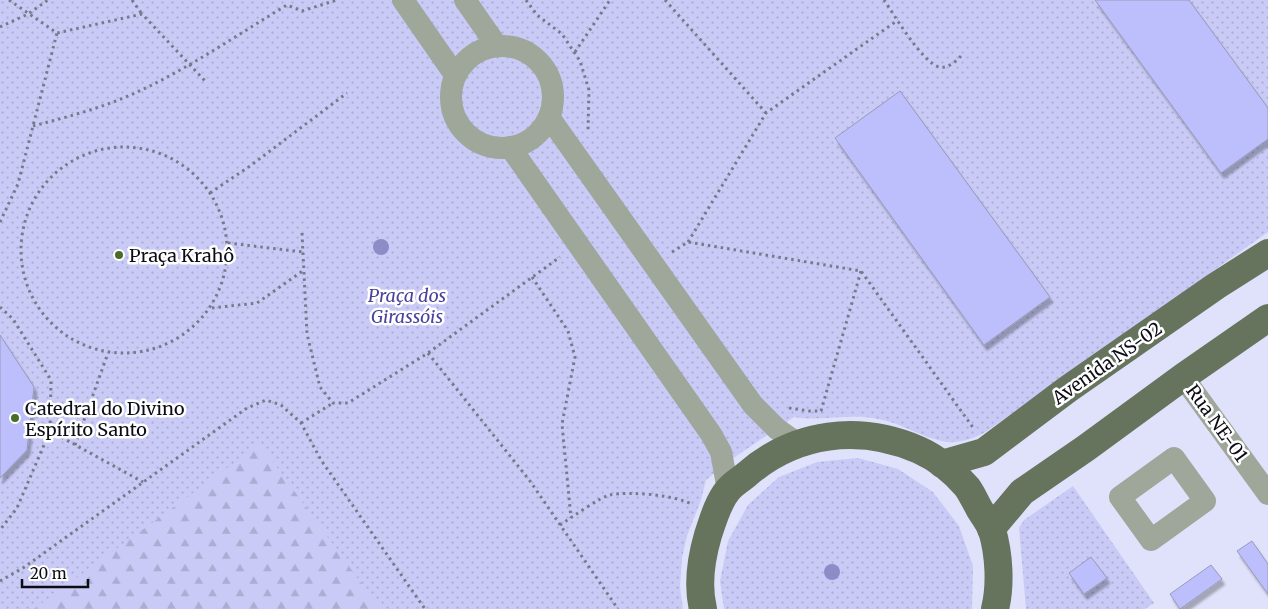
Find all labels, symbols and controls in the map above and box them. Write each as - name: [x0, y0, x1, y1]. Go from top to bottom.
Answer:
- place label: Praça Krahô: [129, 244, 234, 267]
- marker: Praça Krahô: [113, 249, 125, 261]
- park label: Praça dos Girassóis: [368, 284, 446, 328]
- street label: Avenida NS-02: [1047, 317, 1166, 410]
- street label: Rua NE-01: [1181, 380, 1253, 466]
- place label: Catedral do Divino Espírito Santo: [25, 397, 184, 441]
- marker: Catedral do Divino Espírito Santo: [9, 412, 21, 424]
- scale bar: [22, 556, 89, 588]
- text: 20 m: [30, 564, 67, 583]

